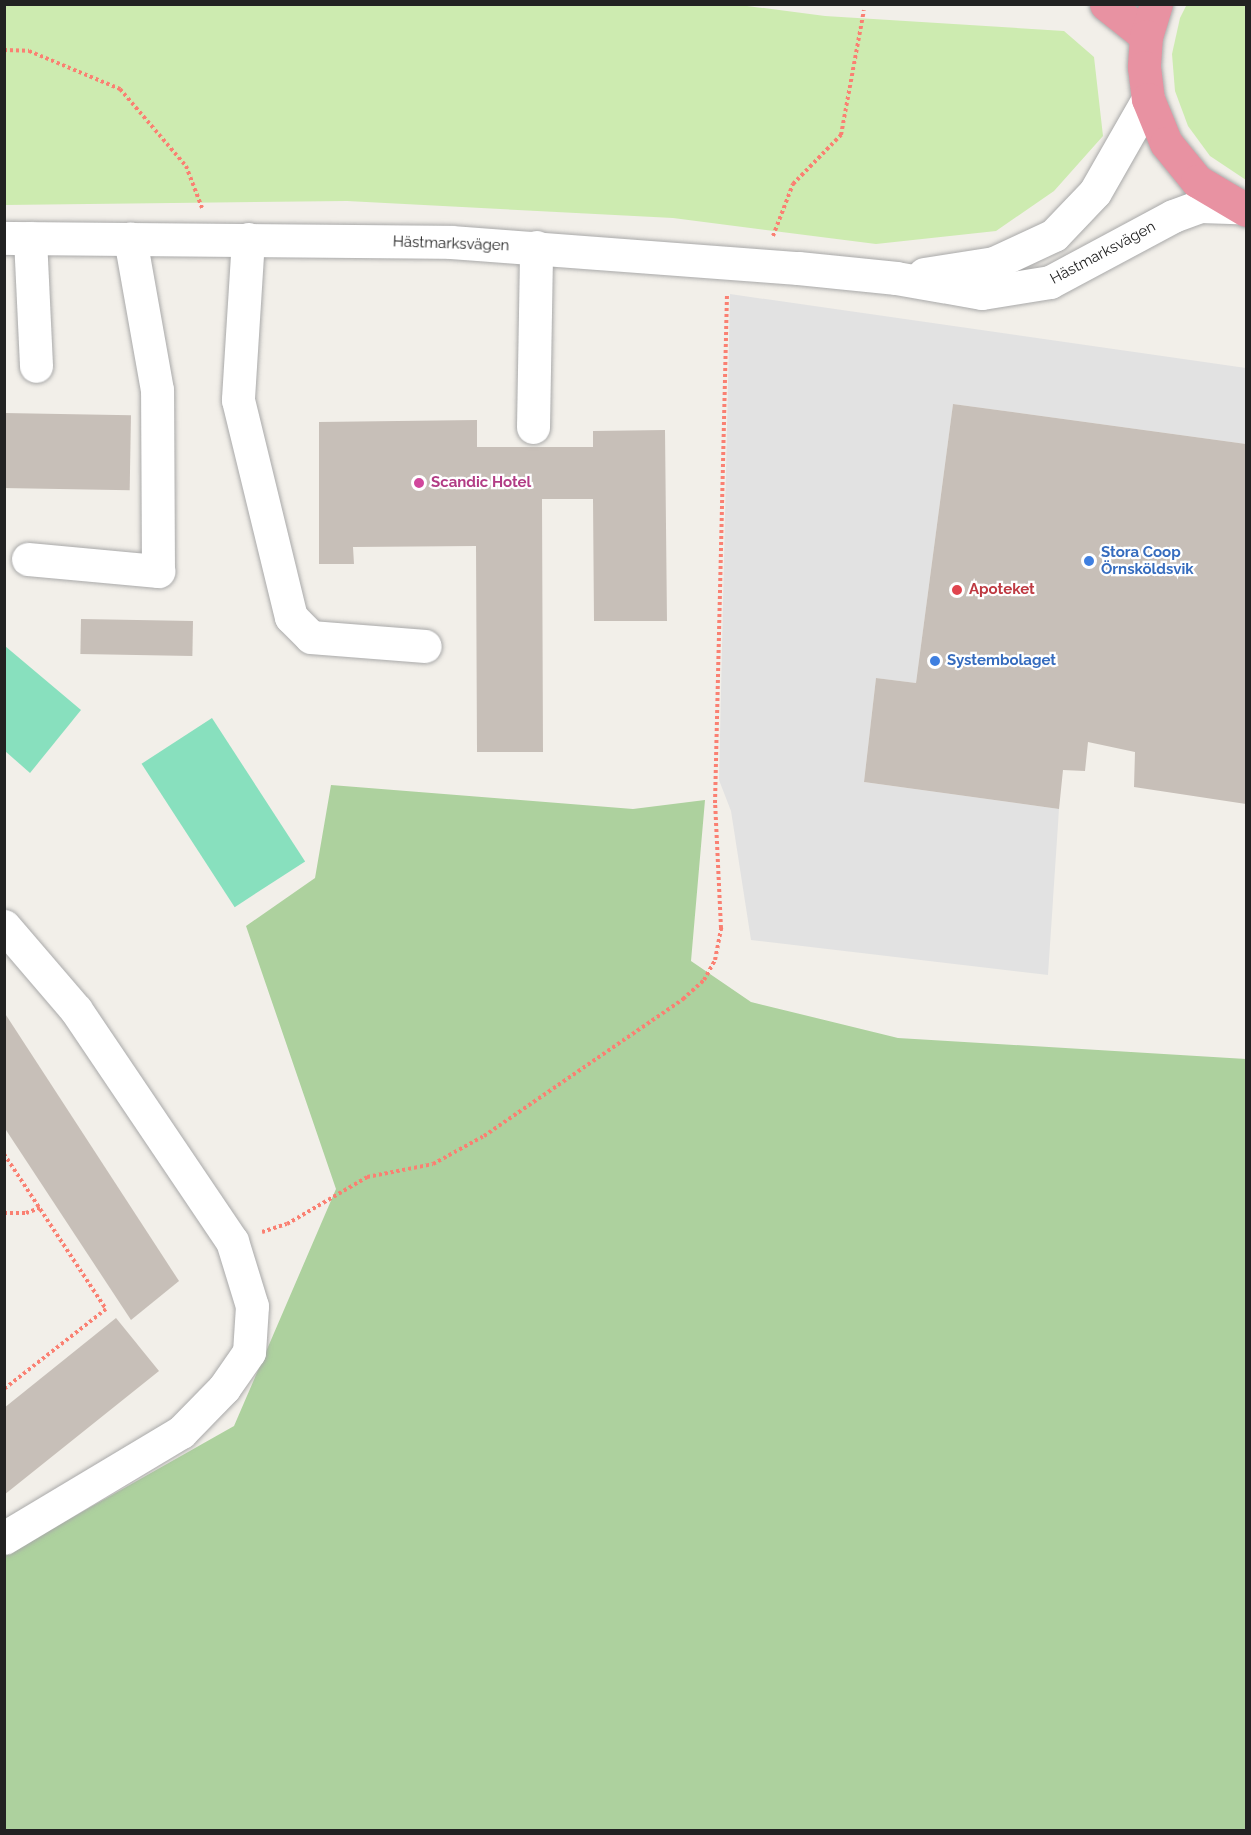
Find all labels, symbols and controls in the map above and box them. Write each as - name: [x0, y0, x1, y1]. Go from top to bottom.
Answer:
- street label: Hästmarksvägen: [1047, 218, 1159, 288]
- street label: Hästmarksvägen: [392, 233, 510, 255]
- place label: Scandic Hotel: [431, 474, 531, 492]
- marker: Scandic Hotel: [412, 476, 426, 490]
- place label: Stora Coop Örnsköldsvik: [1101, 543, 1194, 578]
- marker: Stora Coop Örnsköldsvik: [1082, 554, 1096, 568]
- place label: Apoteket: [969, 581, 1035, 599]
- marker: Apoteket: [950, 583, 964, 597]
- place label: Systembolaget: [947, 652, 1056, 670]
- marker: Systembolaget: [928, 654, 942, 668]

